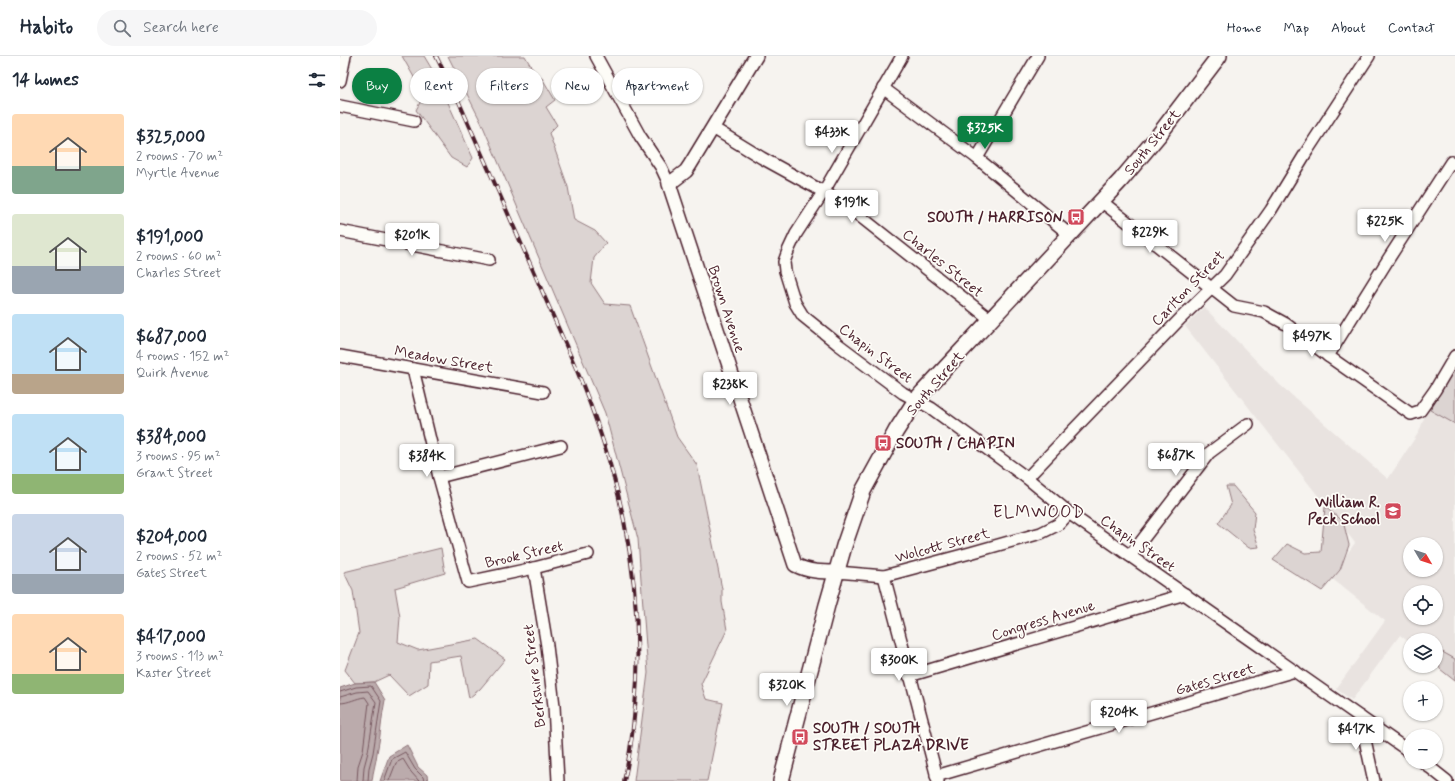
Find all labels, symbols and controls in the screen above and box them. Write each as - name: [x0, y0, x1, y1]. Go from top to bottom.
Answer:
- search box: [97, 10, 377, 46]
- text: Habito: [20, 15, 73, 40]
- icon: search: [111, 17, 133, 39]
- text: Search here: [143, 18, 219, 38]
- text: Home: [1227, 19, 1261, 37]
- text: Map: [1283, 19, 1309, 37]
- text: About: [1331, 19, 1366, 37]
- text: Contact: [1388, 19, 1435, 37]
- chip: Buy: [352, 68, 402, 104]
- chip: Rent: [410, 68, 468, 104]
- chip: Filters: [476, 68, 543, 104]
- chip: New: [551, 68, 604, 104]
- chip: Apartment: [612, 68, 703, 104]
- text: 14 homes: [12, 69, 79, 91]
- icon: filters: [306, 69, 328, 91]
- street label: South Street: [1120, 105, 1186, 180]
- pin: $325K: [957, 116, 1013, 150]
- pin: $433K: [804, 120, 860, 154]
- text: $325K: [967, 120, 1003, 137]
- text: $433K: [814, 124, 850, 141]
- text: $325,000: [136, 126, 205, 148]
- icon: home: [44, 130, 92, 178]
- text: 2 rooms · 70 m²: [136, 148, 223, 165]
- text: Myrtle Avenue: [136, 165, 219, 182]
- pin: $191K: [824, 190, 880, 224]
- text: $191K: [834, 194, 870, 211]
- bus stop icon: SOUTH / HARRISON: [1066, 207, 1086, 227]
- place label: SOUTH / HARRISON: [927, 208, 1063, 228]
- pin: $225K: [1357, 209, 1413, 243]
- text: $225K: [1366, 213, 1404, 230]
- pin: $229K: [1122, 220, 1178, 254]
- pin: $201K: [384, 223, 440, 257]
- text: $229K: [1132, 224, 1168, 241]
- street label: Charles Street: [898, 225, 987, 303]
- text: $191,000: [136, 226, 203, 248]
- text: $201K: [394, 227, 430, 244]
- icon: home: [44, 230, 92, 278]
- street label: Carlton Street: [1148, 247, 1230, 331]
- text: 2 rooms · 60 m²: [136, 248, 222, 265]
- street label: Brown Avenue: [703, 263, 750, 355]
- text: Charles Street: [136, 265, 221, 282]
- street label: Chapin Street: [834, 319, 917, 388]
- pin: $497K: [1284, 324, 1340, 358]
- text: $687,000: [136, 326, 207, 348]
- text: $497K: [1292, 328, 1332, 345]
- icon: home: [44, 330, 92, 378]
- street label: Meadow Street: [393, 341, 495, 379]
- street label: South Street: [902, 347, 970, 420]
- text: 4 rooms · 152 m²: [136, 348, 229, 365]
- text: Quirk Avenue: [136, 365, 209, 382]
- pin: $238K: [702, 372, 758, 406]
- text: $238K: [712, 376, 748, 393]
- text: $384,000: [136, 426, 206, 448]
- icon: home: [44, 430, 92, 478]
- bus stop icon: SOUTH / CHAPIN: [873, 433, 893, 453]
- place label: SOUTH / CHAPIN: [896, 434, 1015, 454]
- pin: $687K: [1148, 443, 1204, 477]
- pin: $384K: [399, 444, 455, 478]
- text: $687K: [1157, 447, 1195, 464]
- text: 3 rooms · 95 m²: [136, 448, 220, 465]
- text: $384K: [408, 448, 446, 465]
- text: Grant Street: [136, 465, 213, 482]
- place label: William R. Peck School: [1308, 493, 1380, 530]
- district label: ELMWOOD: [993, 501, 1085, 523]
- school or university icon: William R. Peck School: [1383, 501, 1403, 521]
- street label: Chapin Street: [1096, 510, 1179, 577]
- street label: Wolcott Street: [893, 524, 992, 568]
- text: $204,000: [136, 526, 207, 548]
- icon: home: [44, 530, 92, 578]
- street label: Brook Street: [483, 536, 566, 574]
- north arrow: [1403, 537, 1443, 577]
- map controls: [1403, 537, 1443, 769]
- text: 2 rooms · 52 m²: [136, 548, 222, 565]
- text: Gates Street: [136, 565, 207, 582]
- button: locate: [1403, 585, 1443, 625]
- street label: Congress Avenue: [989, 596, 1098, 647]
- street label: Berkshire Street: [519, 623, 551, 729]
- text: $417,000: [136, 626, 206, 648]
- icon: home: [44, 630, 92, 678]
- button: layers: [1403, 633, 1443, 673]
- text: 3 rooms · 113 m²: [136, 648, 224, 665]
- pin: $300K: [871, 648, 927, 682]
- text: $300K: [880, 652, 918, 669]
- street label: Gates Street: [1173, 659, 1257, 701]
- text: Kaster Street: [136, 665, 211, 682]
- pin: $320K: [759, 673, 815, 707]
- text: $320K: [768, 677, 806, 694]
- button: +: [1403, 681, 1443, 721]
- pin: $204K: [1091, 700, 1147, 734]
- text: $204K: [1100, 704, 1138, 721]
- pin: $417K: [1328, 717, 1384, 751]
- place label: SOUTH / SOUTH STREET PLAZA DRIVE: [813, 719, 969, 756]
- text: $417K: [1337, 721, 1375, 738]
- bus stop icon: SOUTH / SOUTH STREET PLAZA DRIVE: [790, 727, 810, 747]
- button: −: [1403, 729, 1443, 769]

